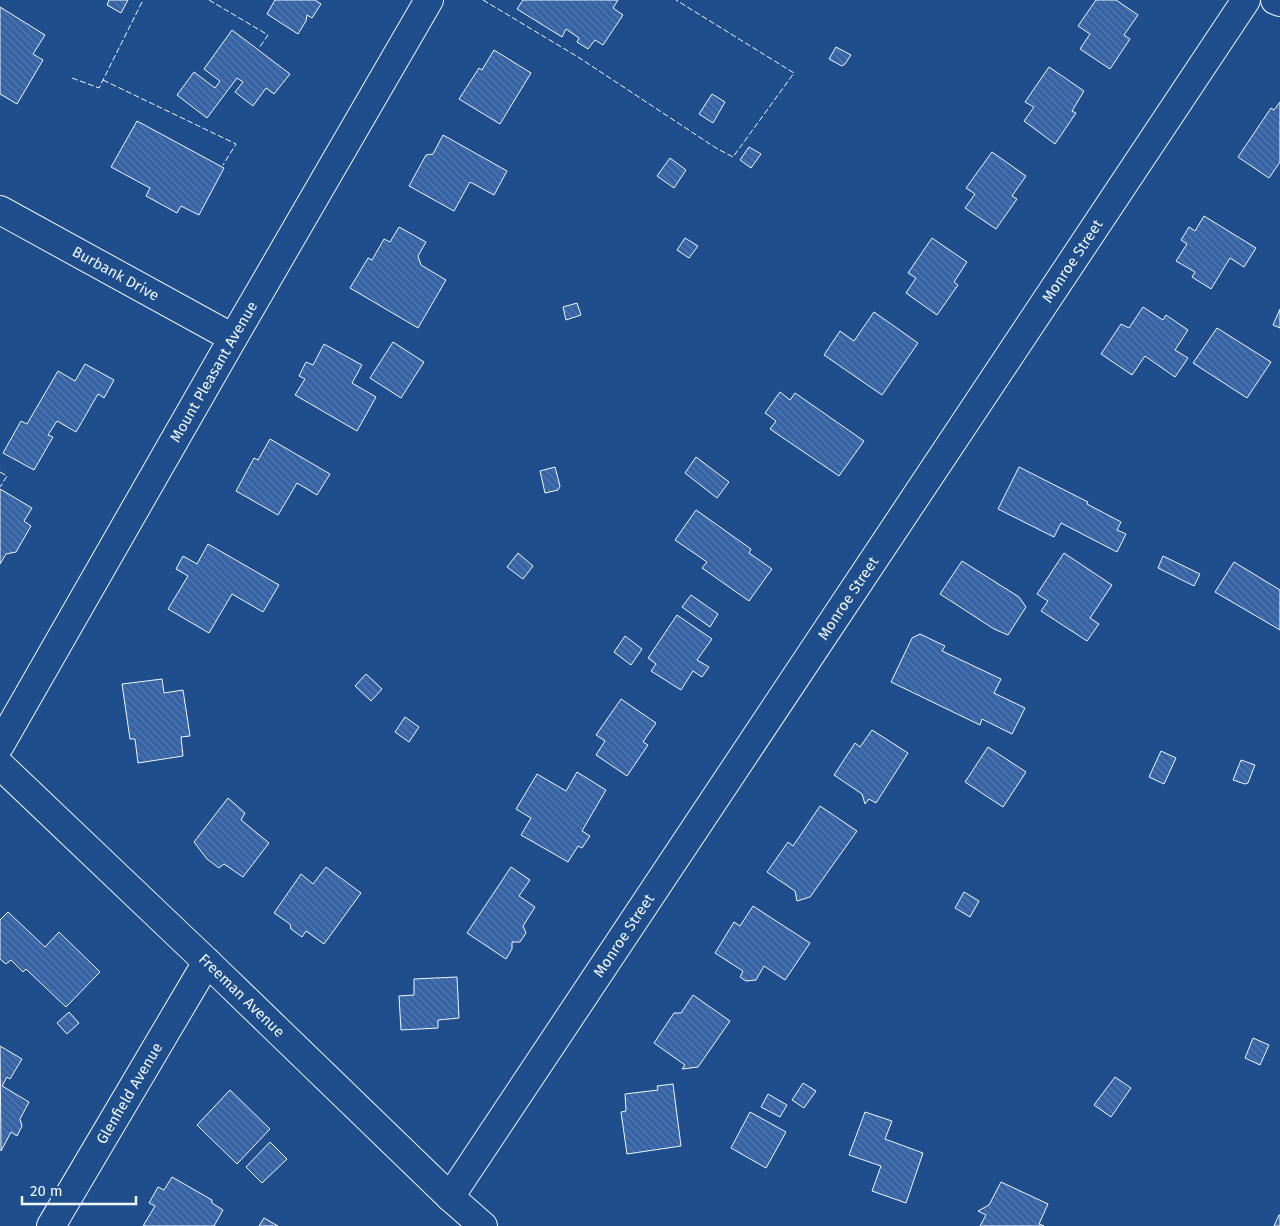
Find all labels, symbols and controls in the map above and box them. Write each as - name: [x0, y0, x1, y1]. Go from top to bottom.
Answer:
- street label: Monroe Street: [1038, 216, 1107, 306]
- street label: Burbank Drive: [69, 242, 162, 305]
- street label: Mount Pleasant Avenue: [166, 298, 261, 445]
- street label: Monroe Street: [814, 553, 883, 643]
- street label: Monroe Street: [590, 890, 658, 981]
- street label: Freeman Avenue: [195, 950, 288, 1041]
- street label: Glenfield Avenue: [92, 1039, 166, 1147]
- scale bar: [22, 1174, 136, 1206]
- text: 20 m: [30, 1182, 63, 1200]

